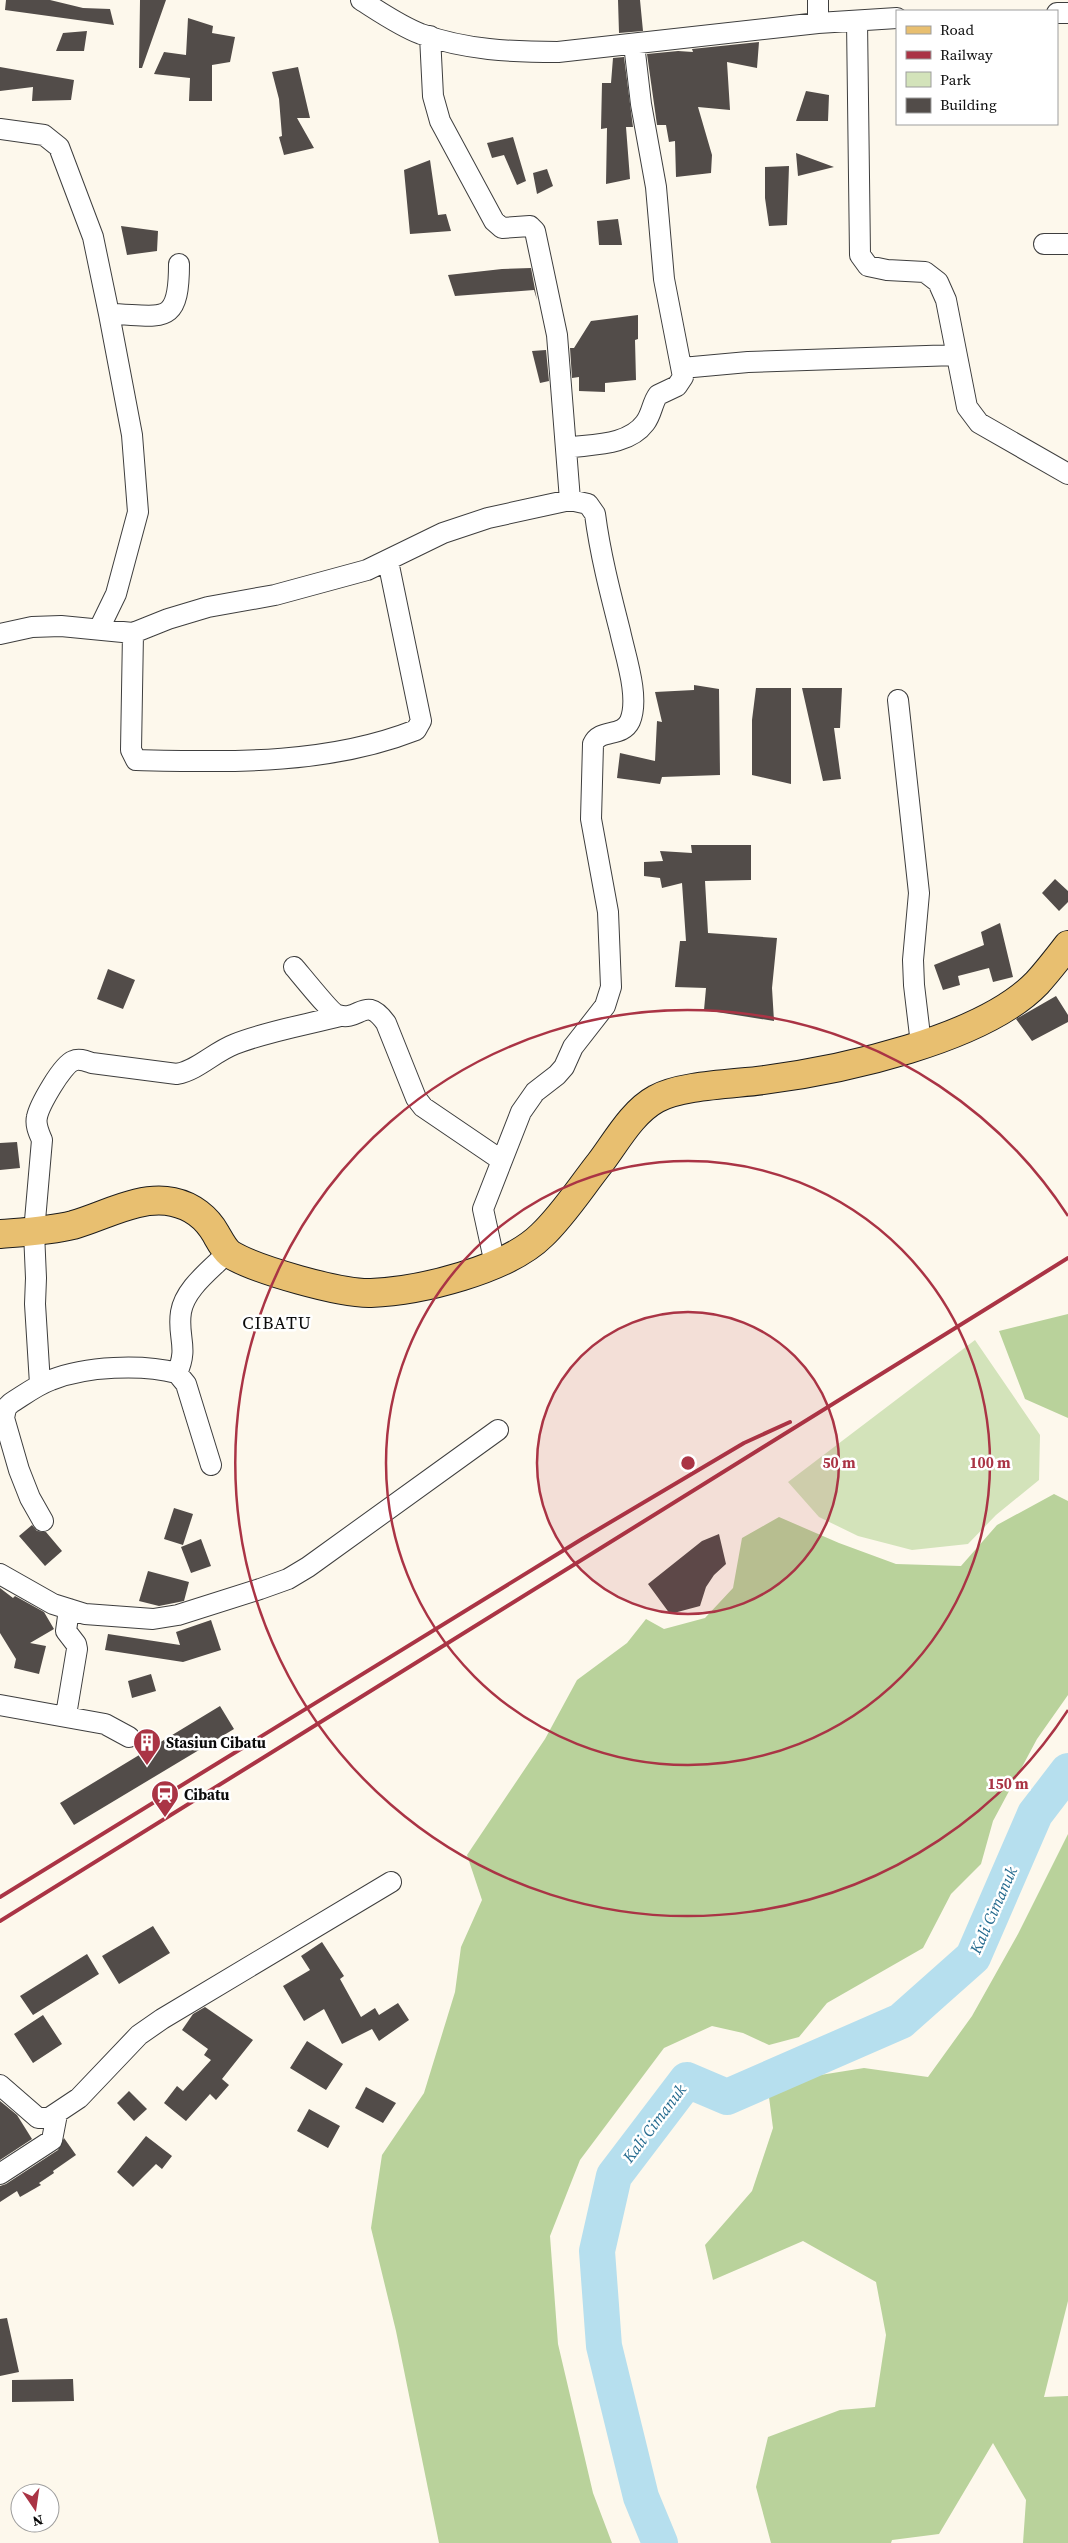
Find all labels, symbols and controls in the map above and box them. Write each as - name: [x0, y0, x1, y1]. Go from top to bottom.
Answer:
- legend: [896, 10, 1058, 125]
- text: Road: [940, 19, 974, 40]
- text: Railway: [940, 44, 993, 65]
- text: Park: [940, 69, 972, 90]
- text: Building: [940, 94, 997, 115]
- district label: CIBATU: [242, 1310, 312, 1335]
- text: 50 m: [822, 1452, 856, 1473]
- text: 100 m: [969, 1452, 1011, 1473]
- centre of rings: [679, 1454, 697, 1472]
- building icon: Stasiun Cibatu: [132, 1727, 162, 1766]
- place label: Stasiun Cibatu: [166, 1732, 266, 1753]
- text: 150 m: [987, 1773, 1029, 1794]
- station icon: Cibatu: [150, 1779, 180, 1818]
- place label: Cibatu: [184, 1784, 229, 1805]
- water label: Kali Cimanuk: [964, 1863, 1022, 1958]
- water label: Kali Cimanuk: [617, 2079, 691, 2168]
- north arrow: [10, 2483, 60, 2533]
- text: N: [31, 2510, 45, 2532]

